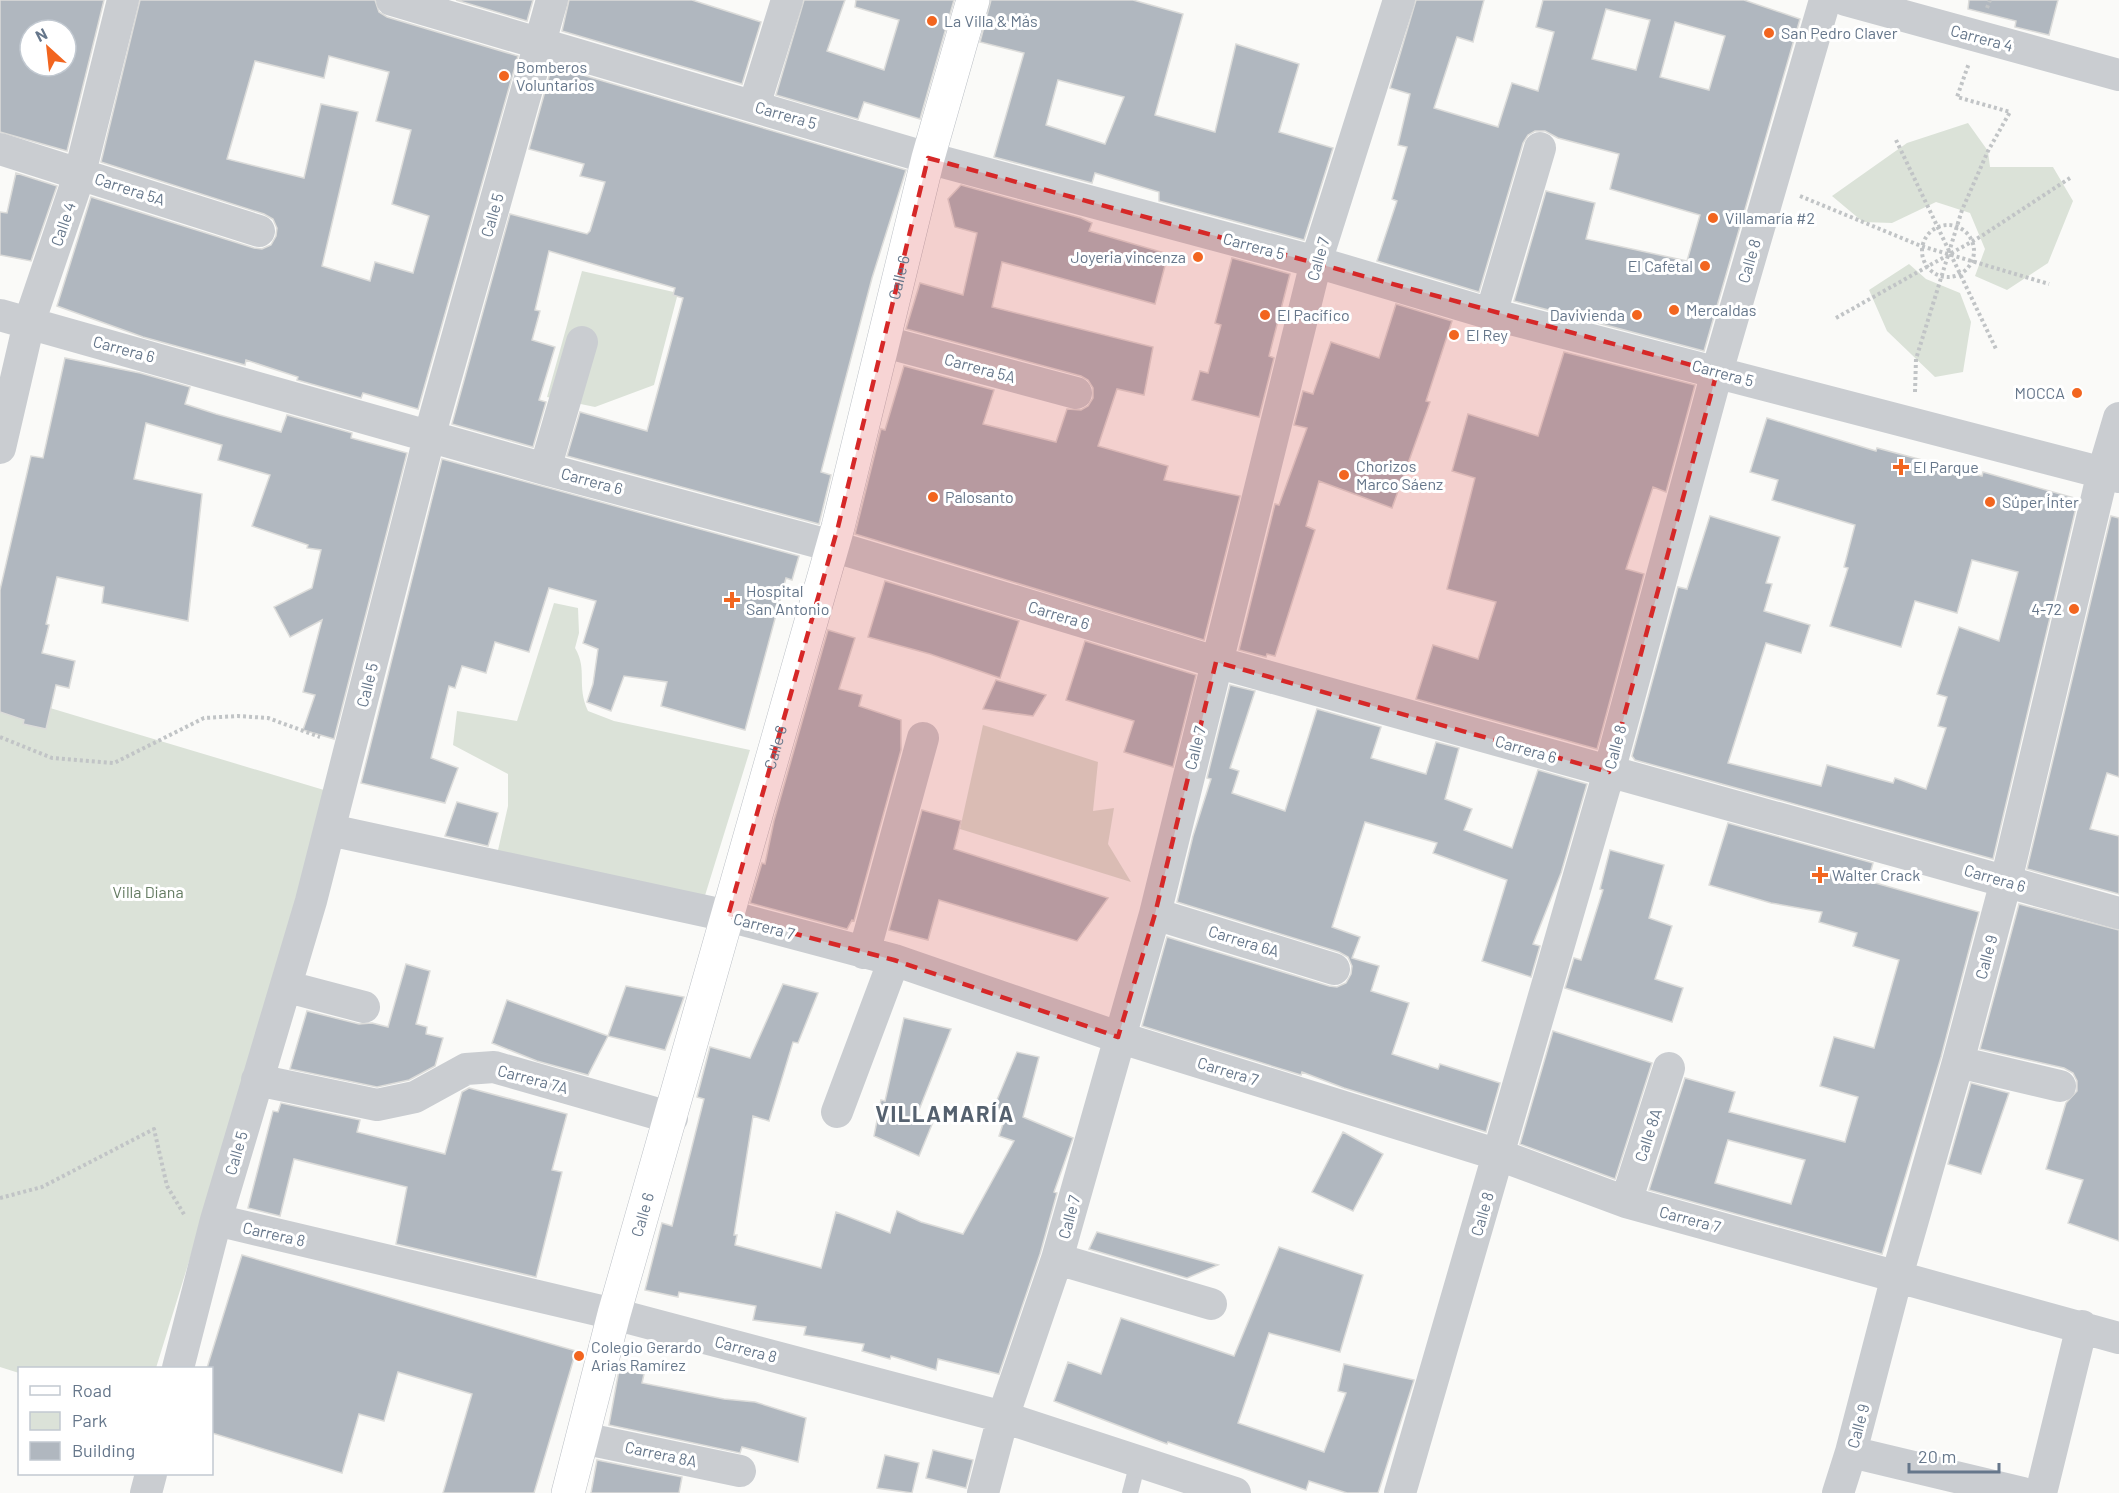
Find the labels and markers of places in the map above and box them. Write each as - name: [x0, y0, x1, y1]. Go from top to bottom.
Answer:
- place label: La Villa & Más: [944, 11, 1038, 30]
- marker: La Villa & Más: [925, 14, 939, 28]
- place label: San Pedro Claver: [1781, 23, 1898, 42]
- marker: San Pedro Claver: [1762, 26, 1776, 40]
- place label: Bomberos Voluntarios: [516, 57, 595, 94]
- marker: Bomberos Voluntarios: [497, 69, 511, 83]
- place label: Villamaría #2: [1725, 208, 1815, 227]
- marker: Villamaría #2: [1706, 211, 1720, 225]
- place label: Joyeria vincenza: [1071, 247, 1186, 266]
- marker: Joyeria vincenza: [1191, 250, 1205, 264]
- place label: El Cafetal: [1628, 256, 1693, 275]
- marker: El Cafetal: [1698, 259, 1712, 273]
- place label: Mercaldas: [1686, 300, 1757, 319]
- marker: Mercaldas: [1667, 303, 1681, 317]
- place label: El Pacífico: [1277, 305, 1350, 324]
- place label: Davivienda: [1550, 305, 1625, 324]
- marker: El Pacífico: [1258, 308, 1272, 322]
- marker: Davivienda: [1630, 308, 1644, 322]
- place label: El Rey: [1466, 325, 1509, 344]
- marker: El Rey: [1447, 328, 1461, 342]
- place label: MOCCA: [2014, 383, 2065, 402]
- marker: MOCCA: [2070, 386, 2084, 400]
- place label: Chorizos Marco Sáenz: [1356, 456, 1443, 493]
- place label: El Parque: [1913, 457, 1979, 476]
- marker: El Parque: [1894, 460, 1908, 474]
- marker: Chorizos Marco Sáenz: [1337, 468, 1351, 482]
- place label: Palosanto: [945, 487, 1014, 506]
- marker: Palosanto: [926, 490, 940, 504]
- place label: Súper Ínter: [2002, 492, 2079, 511]
- marker: Súper Ínter: [1983, 495, 1997, 509]
- place label: Hospital San Antonio: [746, 581, 829, 618]
- marker: Hospital San Antonio: [723, 591, 741, 609]
- place label: 4-72: [2031, 599, 2062, 618]
- marker: 4-72: [2067, 602, 2081, 616]
- place label: Walter Crack: [1832, 865, 1920, 884]
- marker: Walter Crack: [1813, 868, 1827, 882]
- place label: Colegio Gerardo Arias Ramírez: [591, 1337, 702, 1374]
- marker: Colegio Gerardo Arias Ramírez: [572, 1349, 586, 1363]

